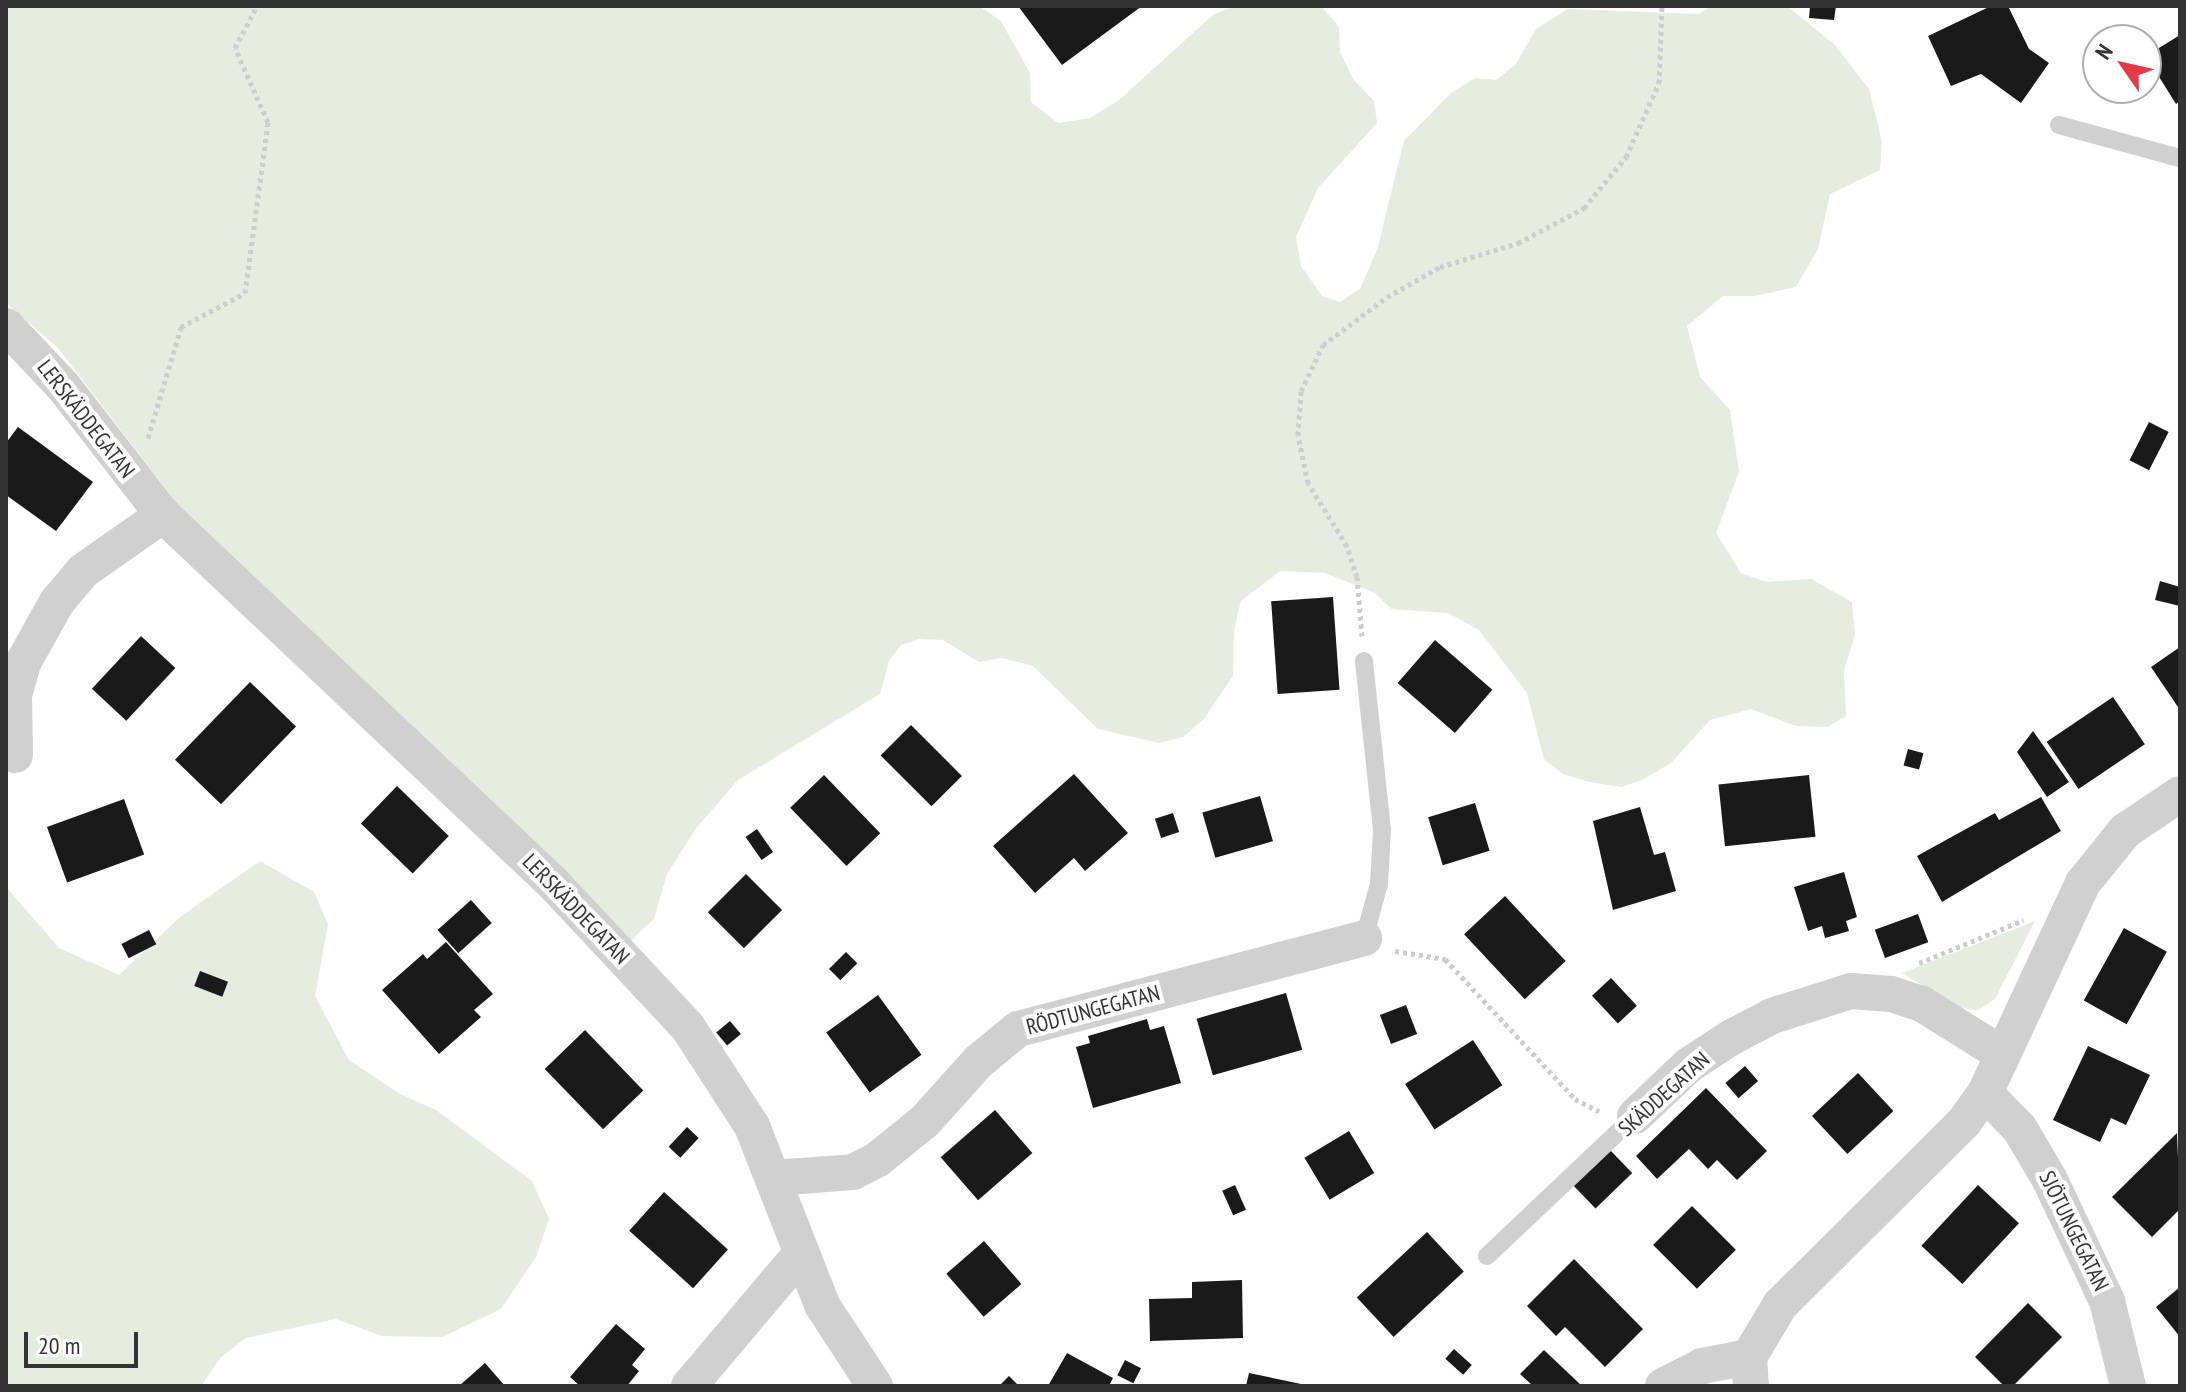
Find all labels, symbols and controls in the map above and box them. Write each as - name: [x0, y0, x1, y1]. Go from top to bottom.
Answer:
- north arrow: [2082, 24, 2162, 104]
- text: N: [2089, 39, 2119, 64]
- street label: LERSKÄDDEGATAN: [32, 355, 140, 483]
- street label: LERSKÄDDEGATAN: [517, 849, 635, 969]
- street label: RÖDTUNGEGATAN: [1023, 980, 1163, 1040]
- street label: SKÄDDEGATAN: [1613, 1046, 1715, 1142]
- street label: SJÖTUNGEGATAN: [2034, 1167, 2114, 1295]
- scale bar: [28, 1316, 142, 1366]
- text: 20 m: [38, 1330, 80, 1361]

